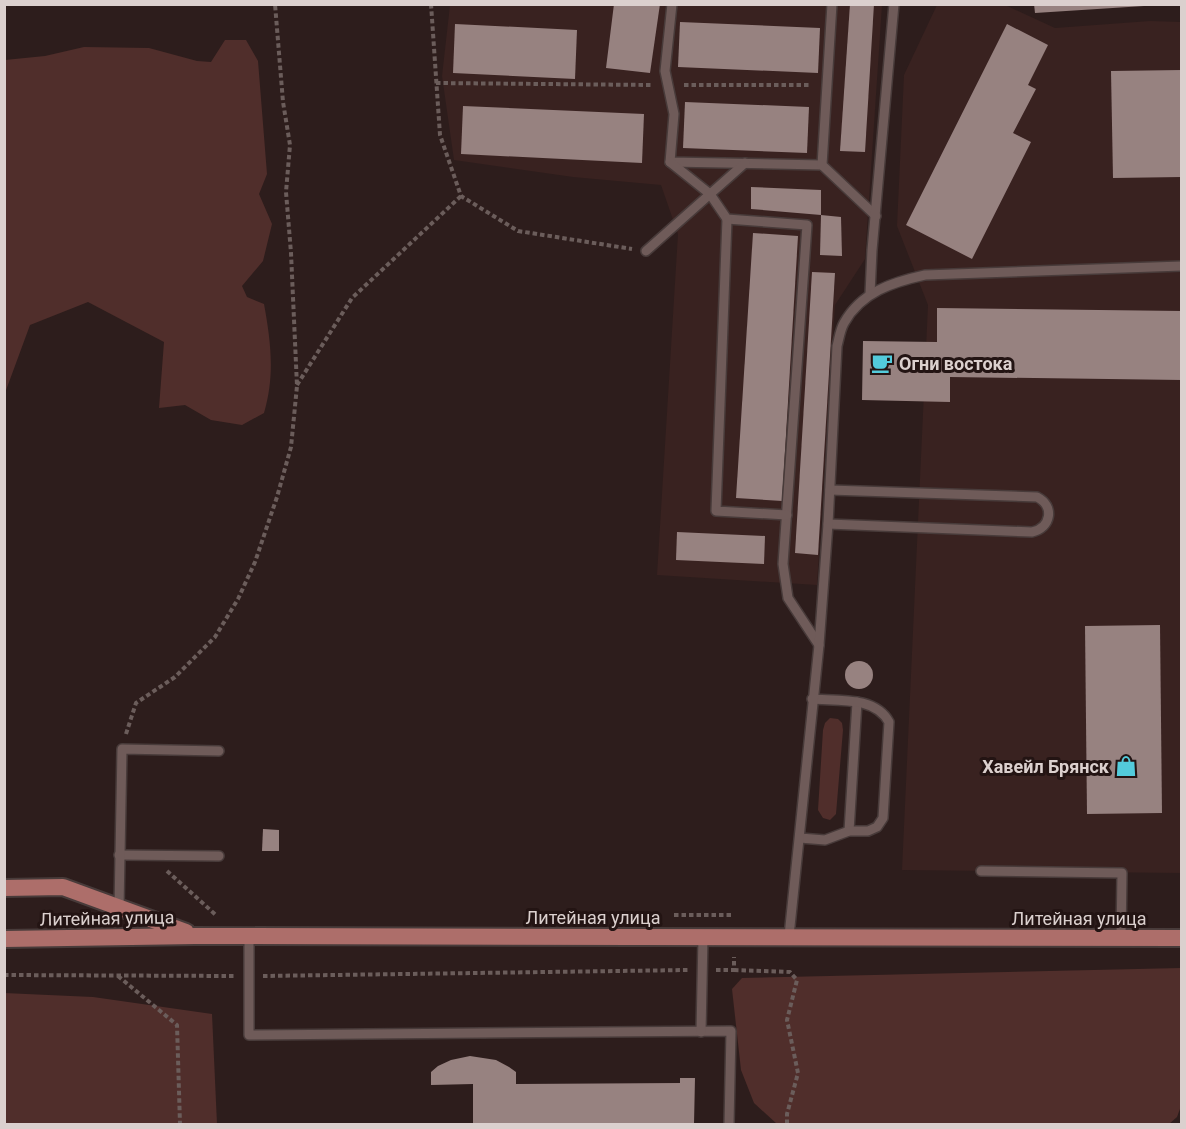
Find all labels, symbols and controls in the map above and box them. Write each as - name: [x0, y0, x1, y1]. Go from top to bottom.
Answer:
- cafe icon: Огни востока: [870, 351, 894, 375]
- place label: Огни востока: [899, 353, 1013, 374]
- shop icon: Хавейл Брянск: [1114, 754, 1138, 778]
- place label: Хавейл Брянск: [982, 756, 1110, 777]
- street label: Литейная улица: [39, 906, 175, 930]
- street label: Литейная улица: [526, 907, 660, 928]
- street label: Литейная улица: [1012, 908, 1146, 929]

